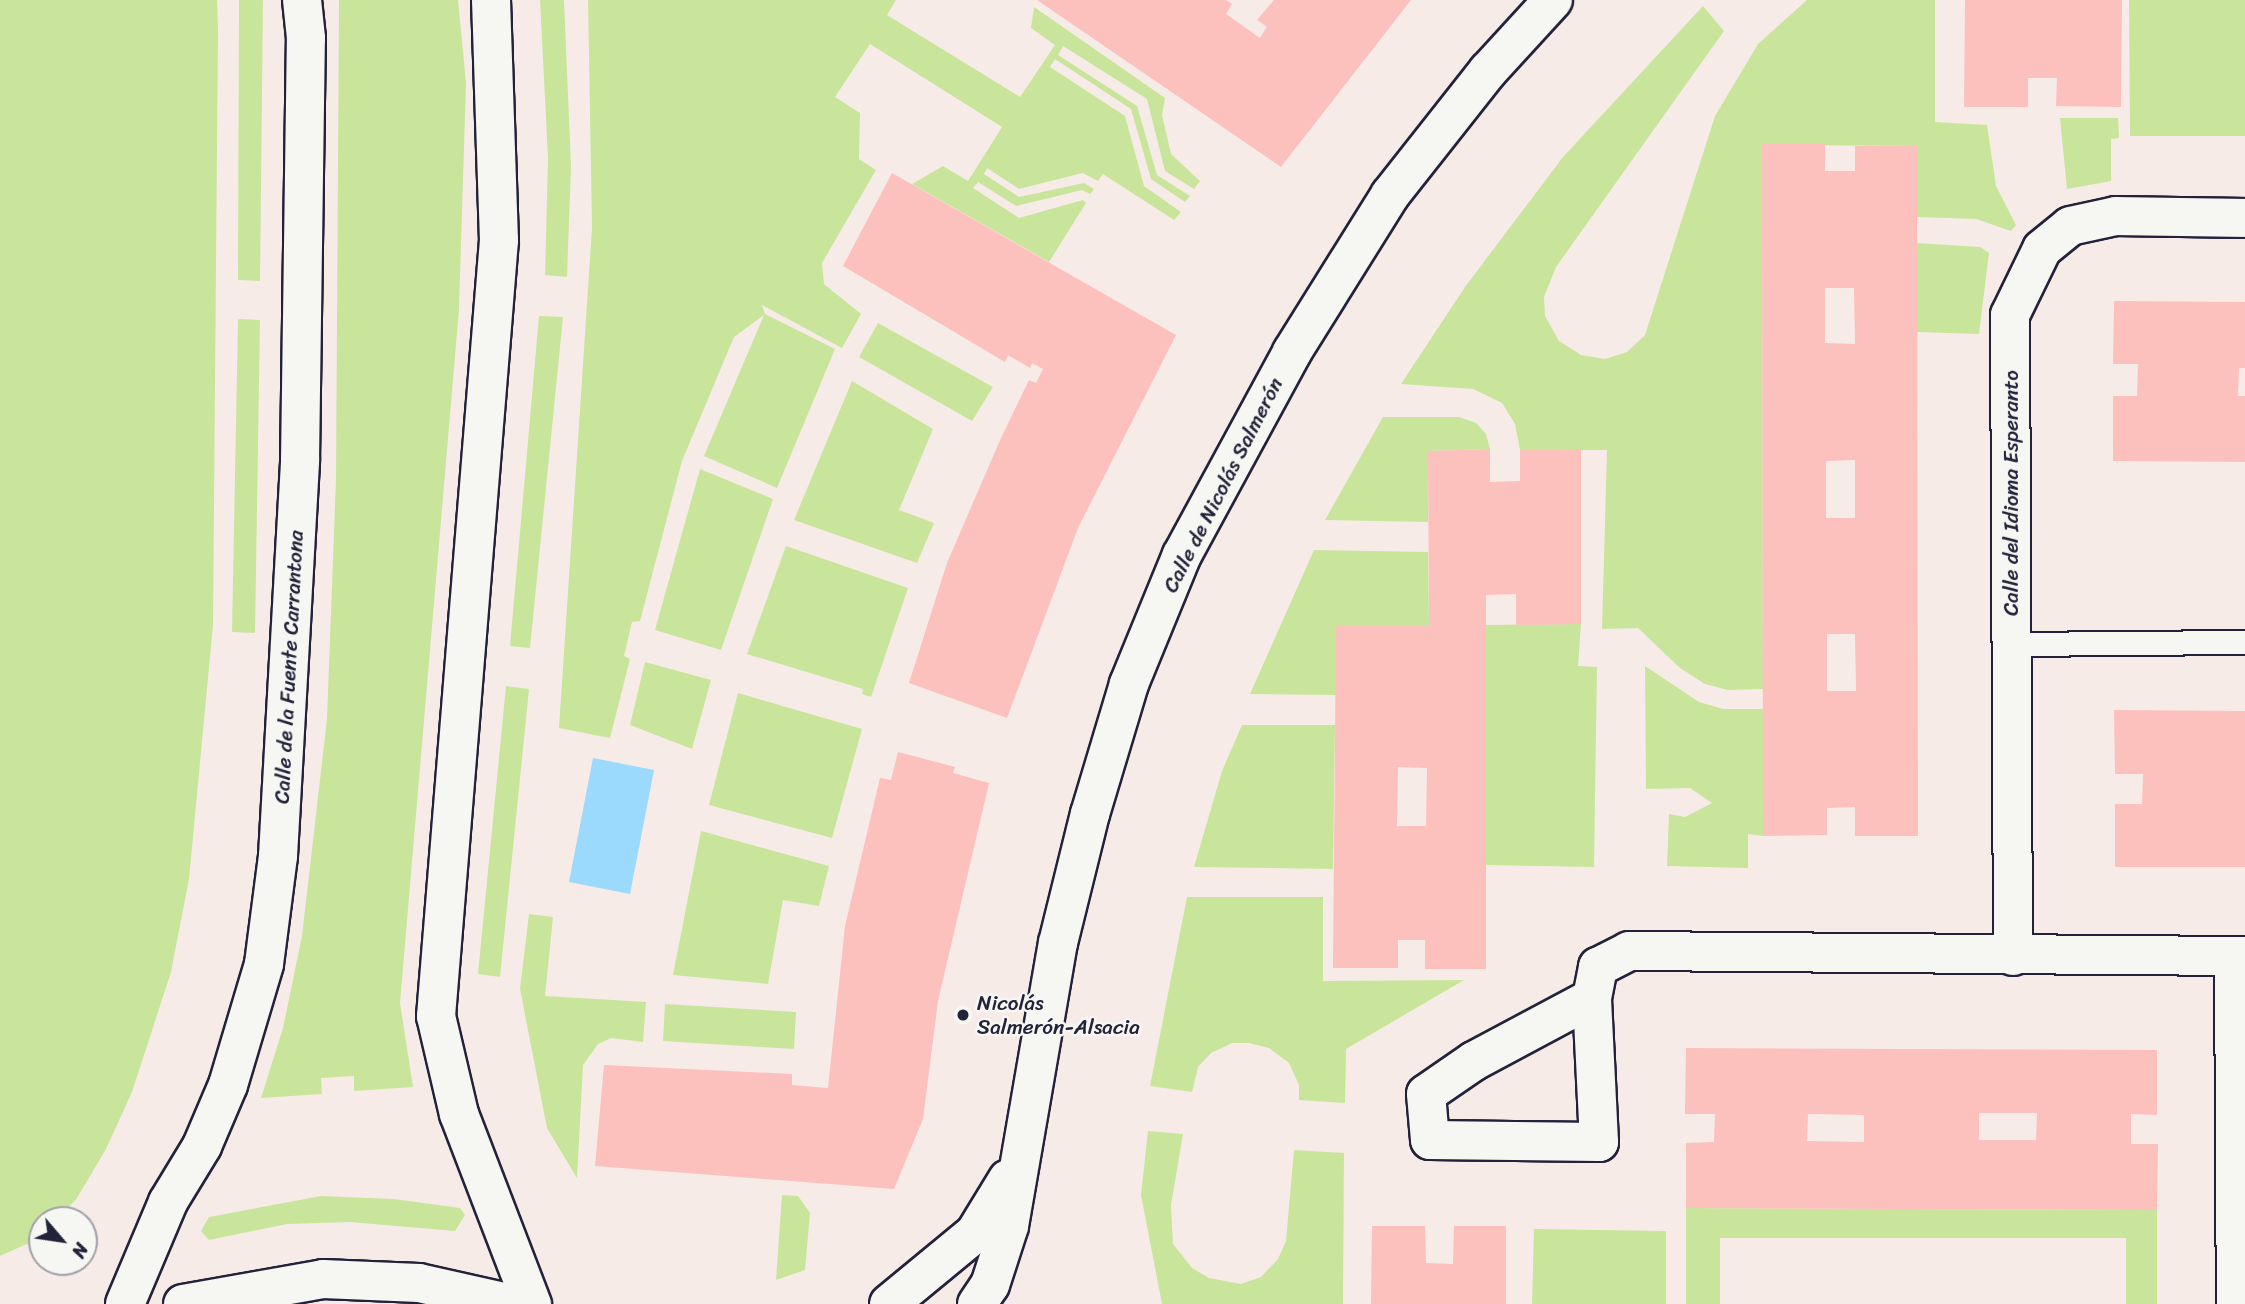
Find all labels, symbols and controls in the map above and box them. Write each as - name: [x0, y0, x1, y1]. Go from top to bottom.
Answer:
- street label: Calle del Idioma Esperanto: [1998, 370, 2024, 616]
- street label: Calle de Nicolás Salmerón: [1158, 373, 1288, 597]
- street label: Calle de la Fuente Carrantona: [269, 529, 309, 805]
- place label: Nicolás Salmerón-Alsacia: [977, 990, 1140, 1040]
- marker: Nicolás Salmerón-Alsacia: [955, 1007, 971, 1023]
- north arrow: [28, 1206, 98, 1276]
- text: N: [62, 1237, 98, 1264]

